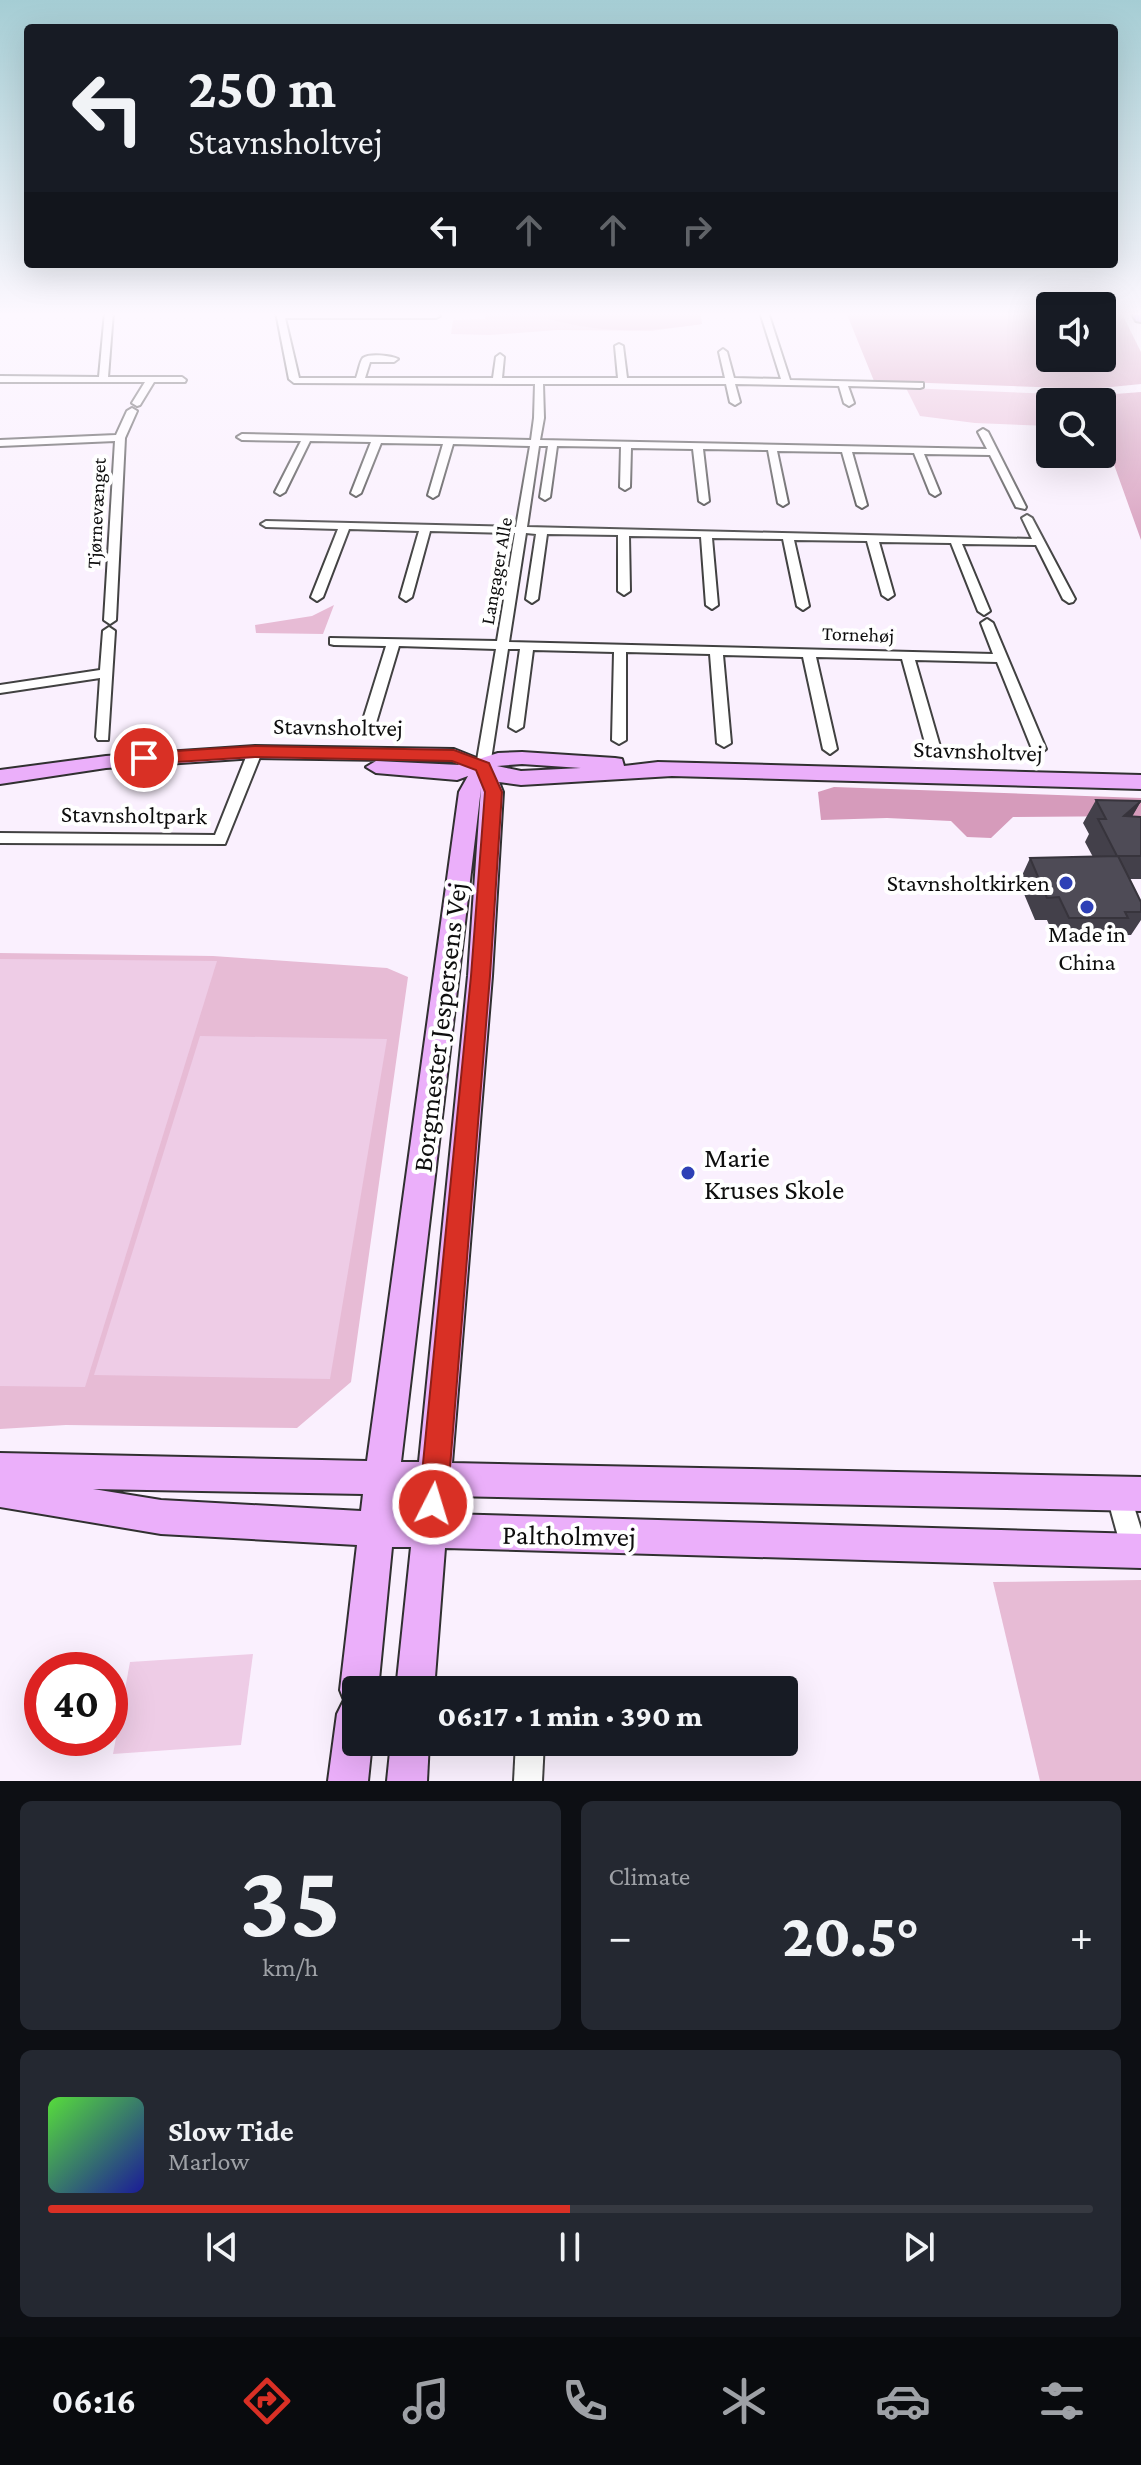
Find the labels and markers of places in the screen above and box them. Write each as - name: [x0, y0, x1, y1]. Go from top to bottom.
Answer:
- pin: [110, 724, 178, 792]
- place label: Stavnsholtkirken: [887, 869, 1050, 896]
- marker: Stavnsholtkirken: [1057, 874, 1075, 892]
- marker: Made in China: [1078, 898, 1096, 916]
- place label: Made in China: [1048, 920, 1126, 975]
- place label: Marie Kruses Skole: [704, 1142, 844, 1205]
- marker: Marie Kruses Skole: [679, 1164, 697, 1182]

